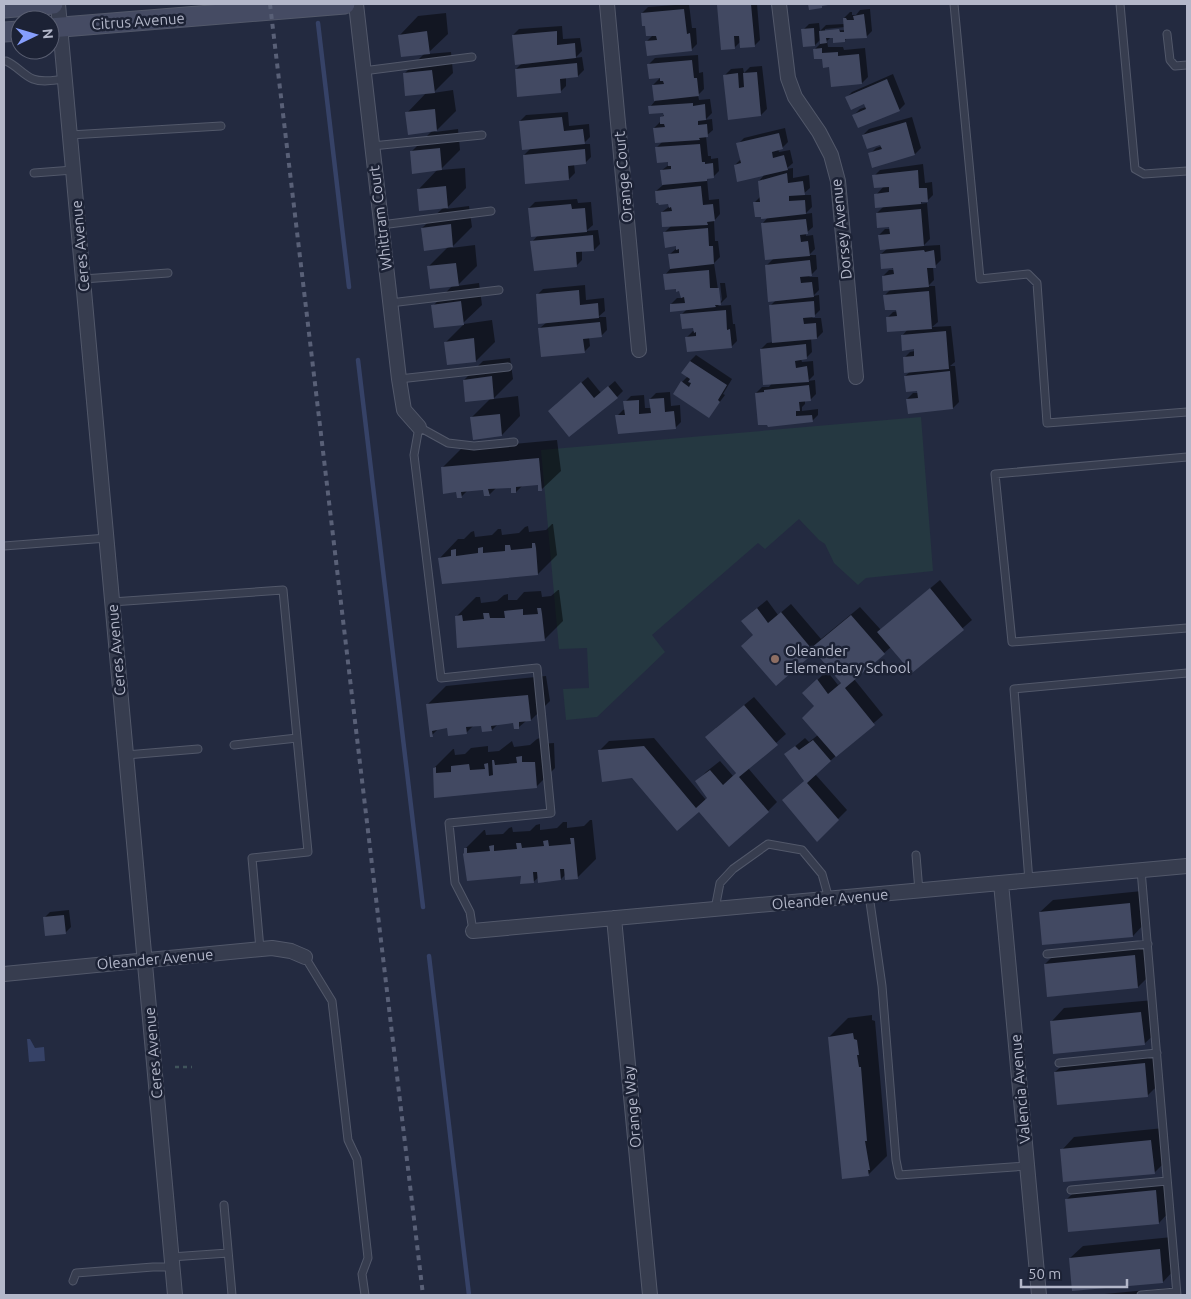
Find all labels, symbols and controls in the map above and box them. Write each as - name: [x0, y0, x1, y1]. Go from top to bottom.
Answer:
- street label: Citrus Avenue: [91, 9, 185, 33]
- north arrow: [10, 10, 60, 60]
- text: N: [40, 28, 56, 40]
- street label: Orange Court: [611, 130, 635, 224]
- street label: Whittram Court: [365, 164, 395, 272]
- street label: Dorsey Avenue: [827, 178, 855, 280]
- street label: Ceres Avenue: [68, 199, 92, 293]
- street label: Ceres Avenue: [104, 603, 128, 697]
- place label: Oleander Elementary School: [785, 642, 911, 676]
- marker: Oleander Elementary School: [769, 653, 781, 665]
- street label: Oleander Avenue: [771, 885, 889, 913]
- street label: Oleander Avenue: [96, 945, 214, 973]
- street label: Ceres Avenue: [141, 1006, 165, 1100]
- street label: Valencia Avenue: [1007, 1033, 1033, 1145]
- street label: Orange Way: [620, 1065, 644, 1149]
- scale bar: [1021, 1256, 1127, 1288]
- text: 50 m: [1028, 1265, 1061, 1282]

